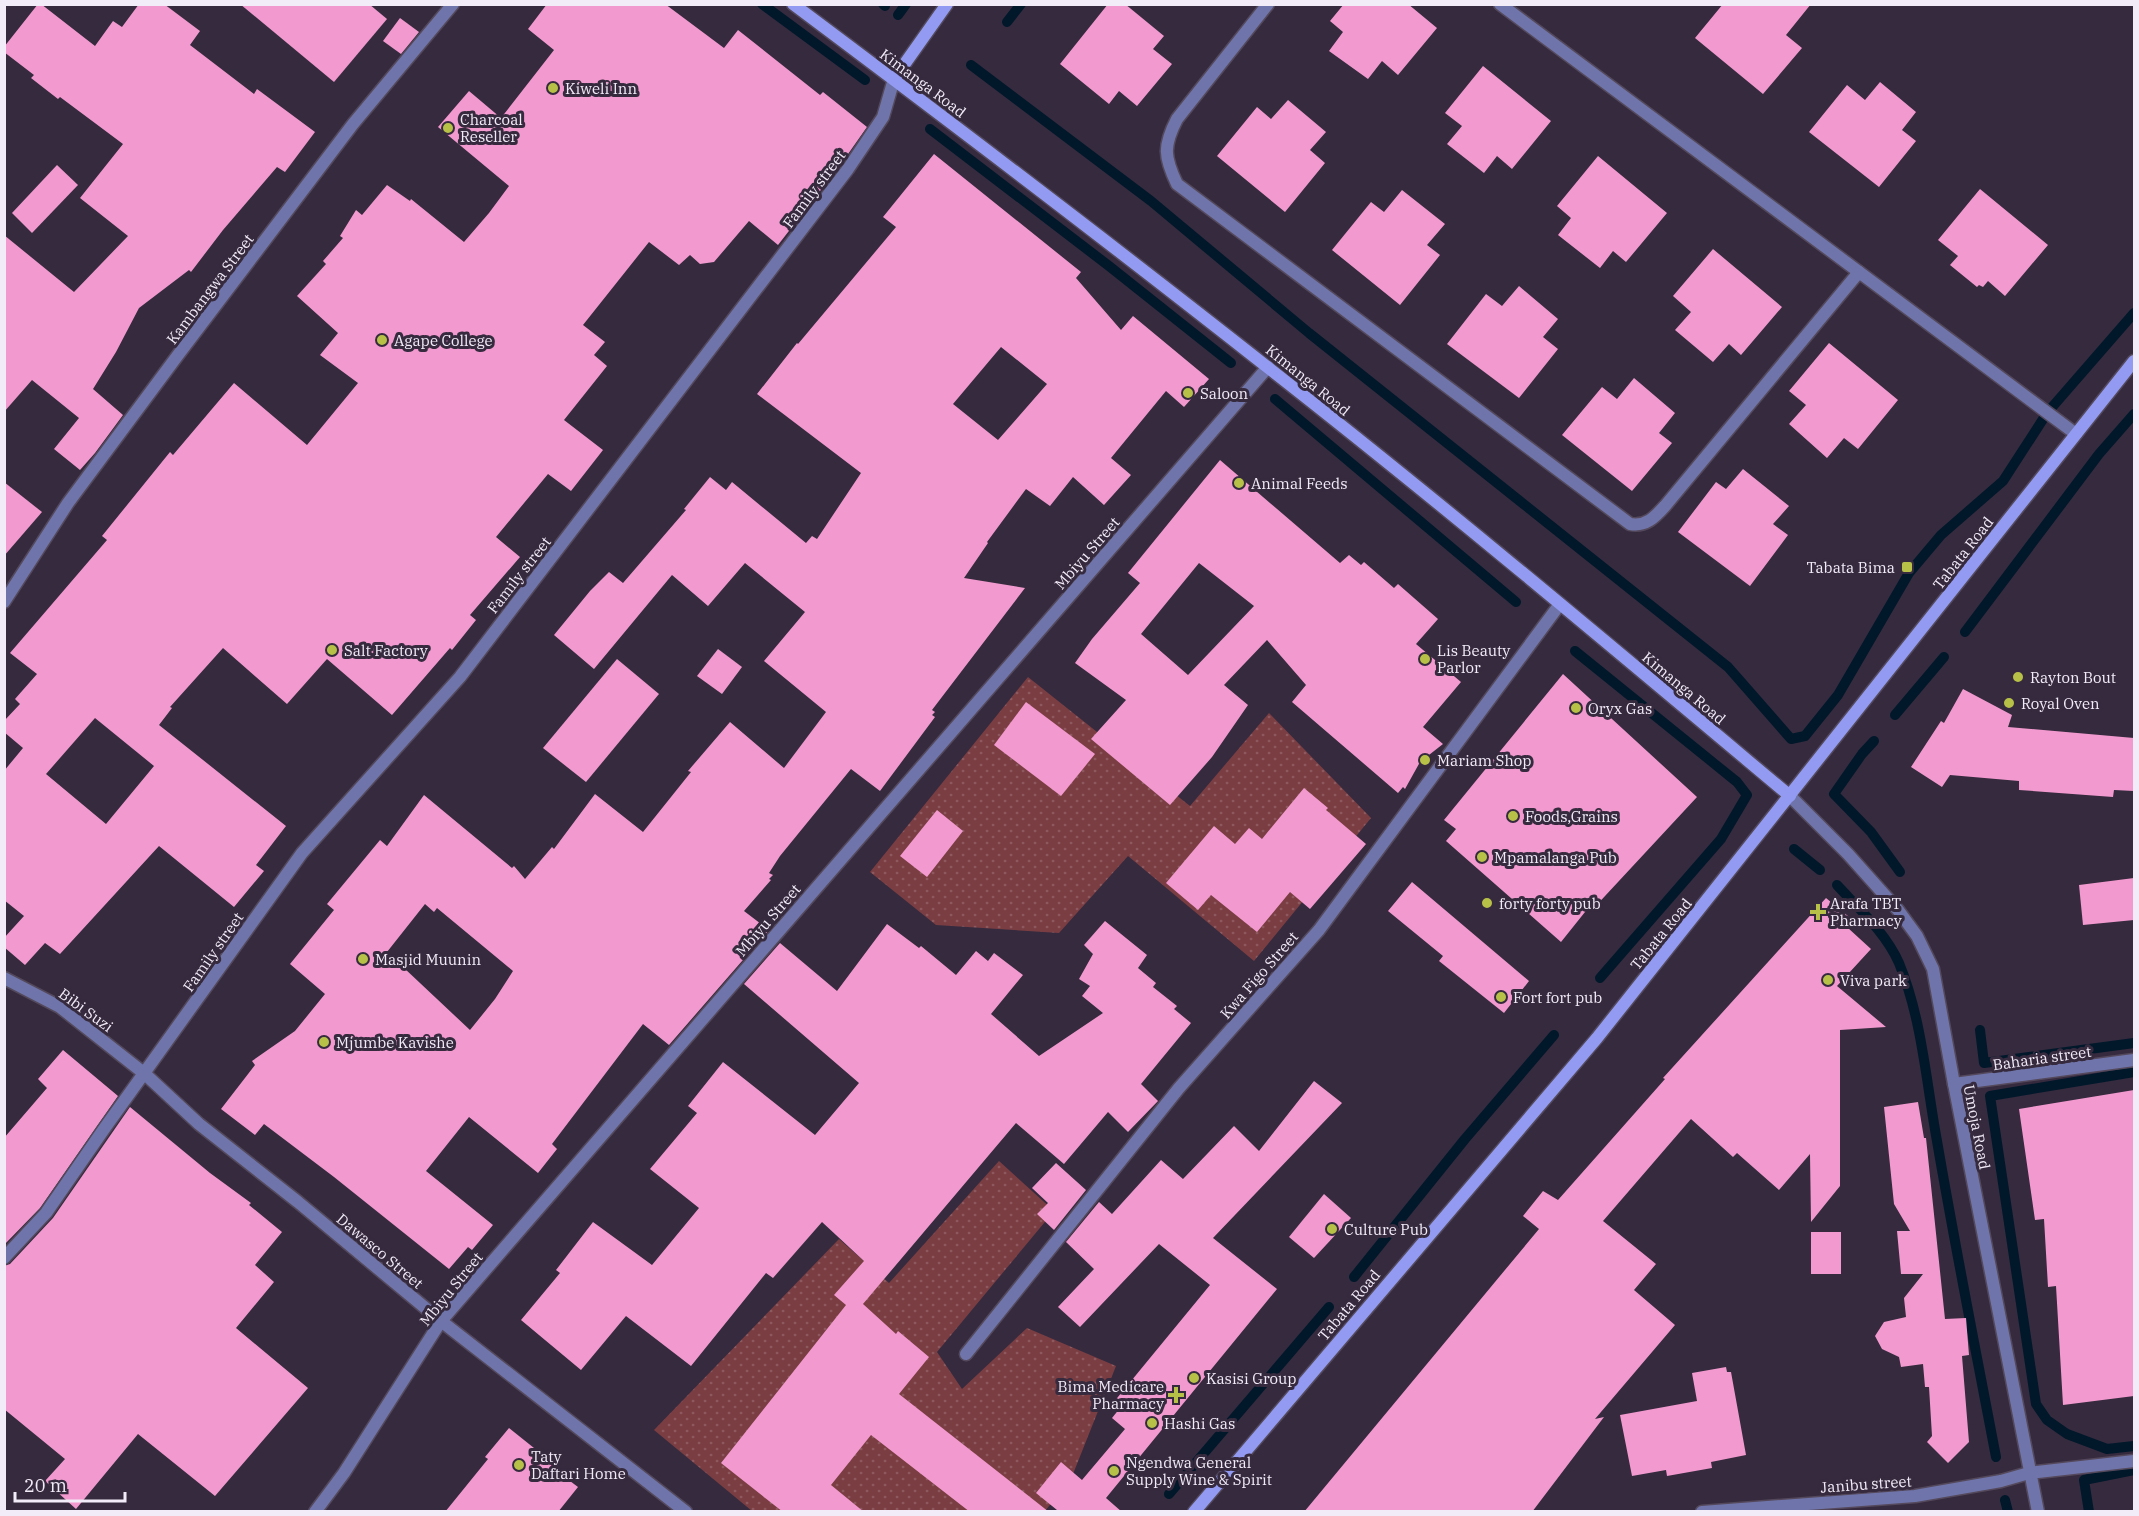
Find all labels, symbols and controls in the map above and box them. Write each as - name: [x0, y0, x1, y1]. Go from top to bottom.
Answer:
- street label: Kimanga Road: [876, 44, 970, 122]
- place label: Kiweli Inn: [565, 79, 637, 98]
- marker: Kiweli Inn: [546, 81, 560, 95]
- place label: Charcoal Reseller: [460, 110, 523, 146]
- marker: Charcoal Reseller: [441, 121, 455, 135]
- street label: Family street: [779, 146, 849, 232]
- street label: Kambangwa Street: [162, 230, 258, 348]
- place label: Agape College: [394, 331, 493, 350]
- marker: Agape College: [375, 333, 389, 347]
- street label: Kimanga Road: [1262, 340, 1354, 420]
- place label: Saloon: [1200, 384, 1249, 403]
- marker: Saloon: [1181, 386, 1195, 400]
- place label: Animal Feeds: [1251, 474, 1348, 493]
- marker: Animal Feeds: [1232, 476, 1246, 490]
- street label: Mbiyu Street: [1050, 513, 1124, 593]
- street label: Tabata Road: [1929, 513, 1997, 593]
- street label: Family street: [483, 533, 555, 617]
- place label: Tabata Bima: [1806, 558, 1895, 577]
- marker: Tabata Bima: [1900, 560, 1914, 574]
- place label: Salt Factory: [344, 641, 428, 660]
- place label: Lis Beauty Parlor: [1437, 641, 1510, 677]
- marker: Salt Factory: [325, 643, 339, 657]
- street label: Kimanga Road: [1638, 648, 1730, 728]
- marker: Lis Beauty Parlor: [1418, 652, 1432, 666]
- place label: Rayton Bout: [2030, 668, 2116, 687]
- marker: Rayton Bout: [2011, 670, 2025, 684]
- place label: Royal Oven: [2021, 694, 2100, 713]
- marker: Royal Oven: [2002, 696, 2016, 710]
- place label: Oryx Gas: [1588, 699, 1652, 718]
- marker: Oryx Gas: [1569, 701, 1583, 715]
- place label: Mariam Shop: [1437, 751, 1531, 770]
- marker: Mariam Shop: [1418, 753, 1432, 767]
- place label: Foods,Grains: [1525, 807, 1618, 826]
- marker: Foods,Grains: [1506, 809, 1520, 823]
- place label: Mpamalanga Pub: [1494, 848, 1617, 867]
- marker: Mpamalanga Pub: [1475, 850, 1489, 864]
- street label: Mbiyu Street: [731, 880, 805, 960]
- place label: forty forty pub: [1499, 894, 1601, 913]
- street label: Tabata Road: [1626, 894, 1696, 974]
- place label: Arafa TBT Pharmacy: [1830, 894, 1902, 930]
- marker: forty forty pub: [1480, 896, 1494, 910]
- marker: Arafa TBT Pharmacy: [1811, 905, 1825, 919]
- street label: Family street: [179, 909, 247, 995]
- street label: Kwa Figo Street: [1216, 927, 1302, 1023]
- place label: Masjid Muunin: [375, 950, 481, 969]
- marker: Masjid Muunin: [356, 952, 370, 966]
- place label: Viva park: [1840, 971, 1907, 990]
- marker: Viva park: [1821, 973, 1835, 987]
- street label: Bibi Suzi: [55, 984, 117, 1036]
- place label: Fort fort pub: [1513, 988, 1602, 1007]
- marker: Fort fort pub: [1494, 990, 1508, 1004]
- place label: Mjumbe Kavishe: [336, 1033, 454, 1052]
- marker: Mjumbe Kavishe: [317, 1035, 331, 1049]
- street label: Baharia street: [1991, 1042, 2093, 1074]
- street label: Umoja Road: [1959, 1083, 1995, 1171]
- street label: Dawasco Street: [333, 1209, 427, 1293]
- place label: Culture Pub: [1344, 1220, 1428, 1239]
- marker: Culture Pub: [1325, 1222, 1339, 1236]
- street label: Mbiyu Street: [415, 1248, 487, 1330]
- street label: Tabata Road: [1314, 1266, 1384, 1344]
- place label: Kasisi Group: [1206, 1369, 1297, 1388]
- marker: Kasisi Group: [1187, 1371, 1201, 1385]
- place label: Bima Medicare Pharmacy: [1058, 1377, 1164, 1413]
- marker: Bima Medicare Pharmacy: [1169, 1388, 1183, 1402]
- place label: Hashi Gas: [1164, 1414, 1235, 1433]
- marker: Hashi Gas: [1145, 1416, 1159, 1430]
- place label: Taty Daftari Home: [531, 1447, 626, 1483]
- place label: Ngendwa General Supply Wine & Spirit: [1126, 1453, 1272, 1489]
- marker: Taty Daftari Home: [512, 1458, 526, 1472]
- marker: Ngendwa General Supply Wine & Spirit: [1107, 1464, 1121, 1478]
- scale bar: [15, 1465, 124, 1503]
- street label: Janibu street: [1820, 1471, 1912, 1497]
- text: 20 m: [24, 1474, 67, 1497]

